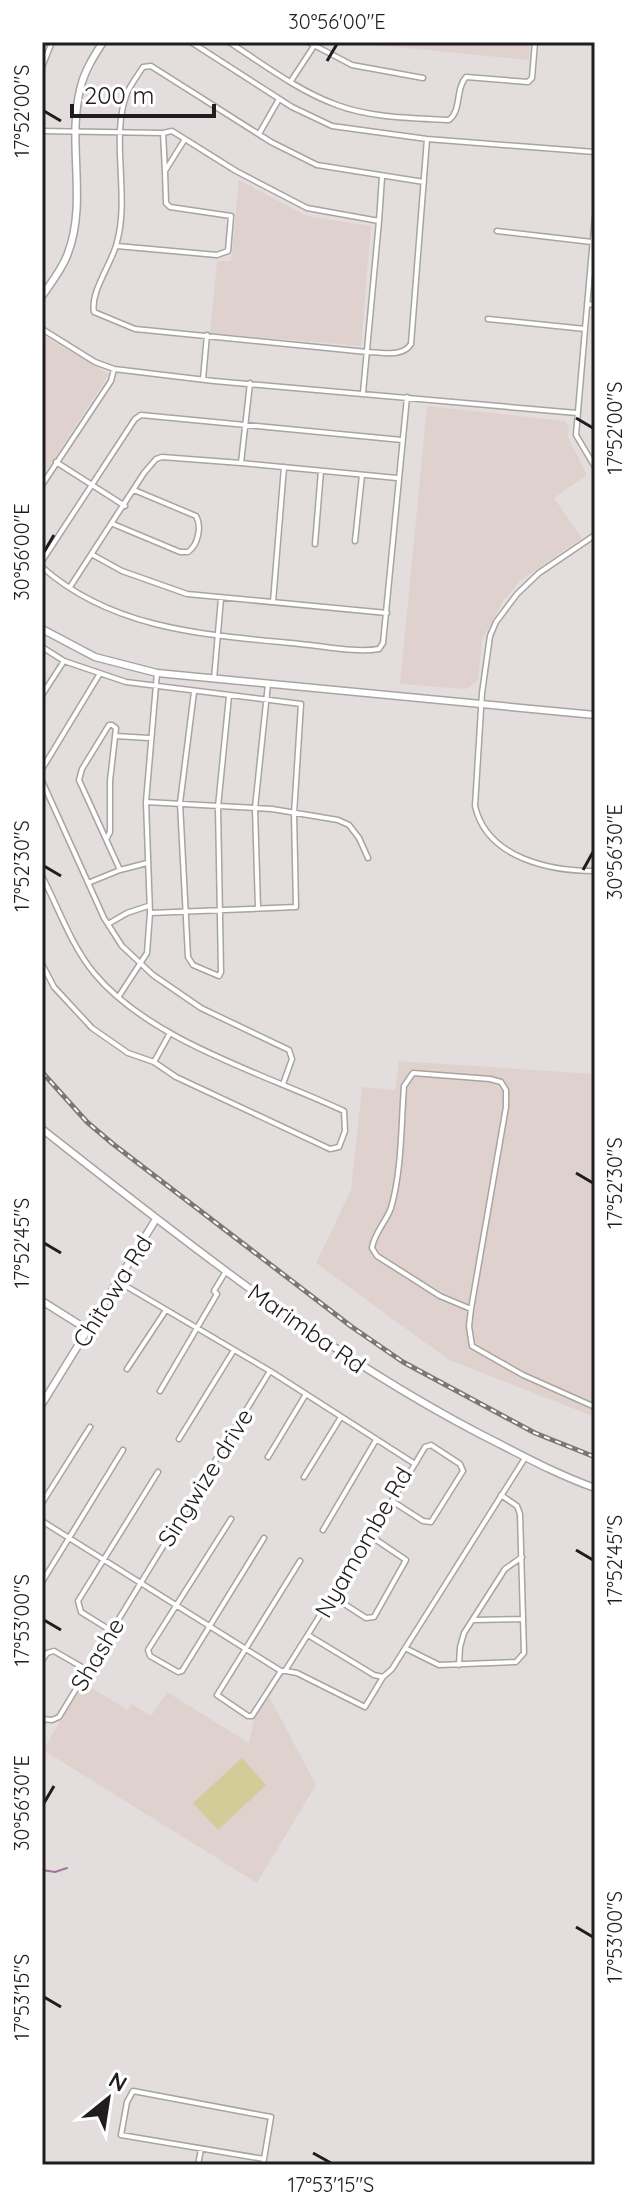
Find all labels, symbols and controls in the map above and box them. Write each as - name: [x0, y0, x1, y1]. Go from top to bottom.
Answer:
- text: 30°56'00"E: [288, 9, 386, 34]
- text: 17°52'00"S: [9, 65, 34, 157]
- scale bar: [72, 68, 214, 118]
- text: 200 m: [84, 80, 154, 110]
- text: 17°52'00"S: [602, 382, 627, 474]
- text: 30°56'00"E: [9, 503, 34, 601]
- text: 30°56'30"E: [602, 804, 627, 900]
- text: 17°52'30"S: [9, 820, 34, 912]
- text: 17°52'30"S: [602, 1137, 627, 1229]
- text: 17°52'45"S: [9, 1198, 34, 1288]
- street label: Chitowa Rd: [66, 1229, 158, 1353]
- street label: Marimba Rd: [242, 1276, 372, 1380]
- street label: Singwize drive: [151, 1402, 259, 1552]
- street label: Nyamombe Rd: [308, 1461, 418, 1623]
- text: 17°52'45"S: [602, 1515, 627, 1605]
- text: 17°53'00"S: [9, 1574, 34, 1666]
- street label: Shashe: [64, 1612, 130, 1696]
- text: 30°56'30"E: [9, 1755, 34, 1851]
- text: 17°53'00"S: [602, 1891, 627, 1983]
- text: 17°53'15"S: [9, 1954, 34, 2040]
- north arrow: [68, 2059, 148, 2139]
- text: N: [104, 2066, 132, 2098]
- text: 17°53'15"S: [288, 2172, 374, 2197]

